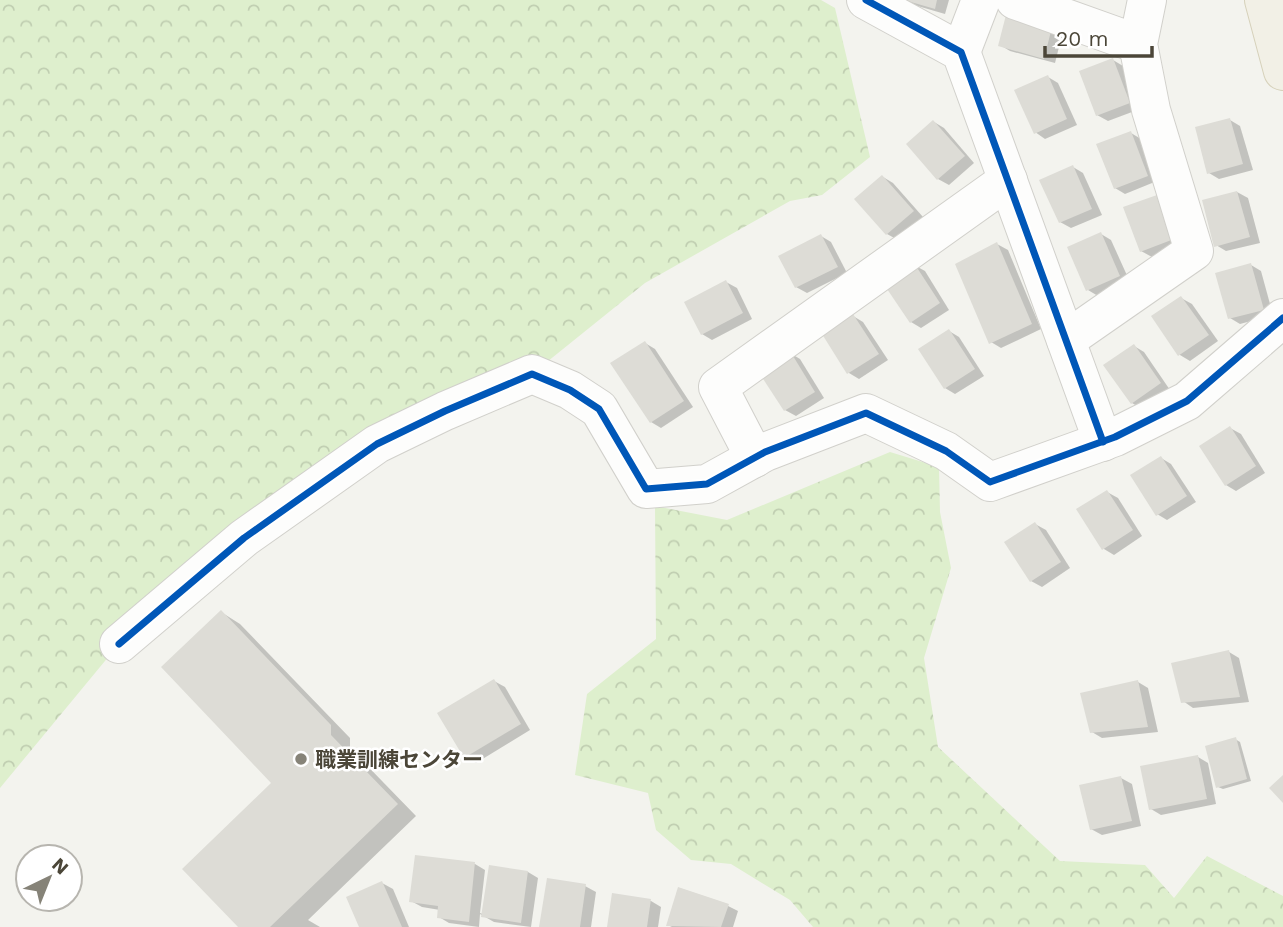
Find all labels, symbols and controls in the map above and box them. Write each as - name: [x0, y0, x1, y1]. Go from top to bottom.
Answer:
- scale bar: [1045, 14, 1152, 58]
- text: 20 m: [1056, 26, 1108, 51]
- place label: 職業訓練センター: [315, 747, 483, 772]
- marker: 職業訓練センター: [293, 751, 309, 767]
- north arrow: [14, 843, 84, 913]
- text: N: [47, 853, 73, 879]

